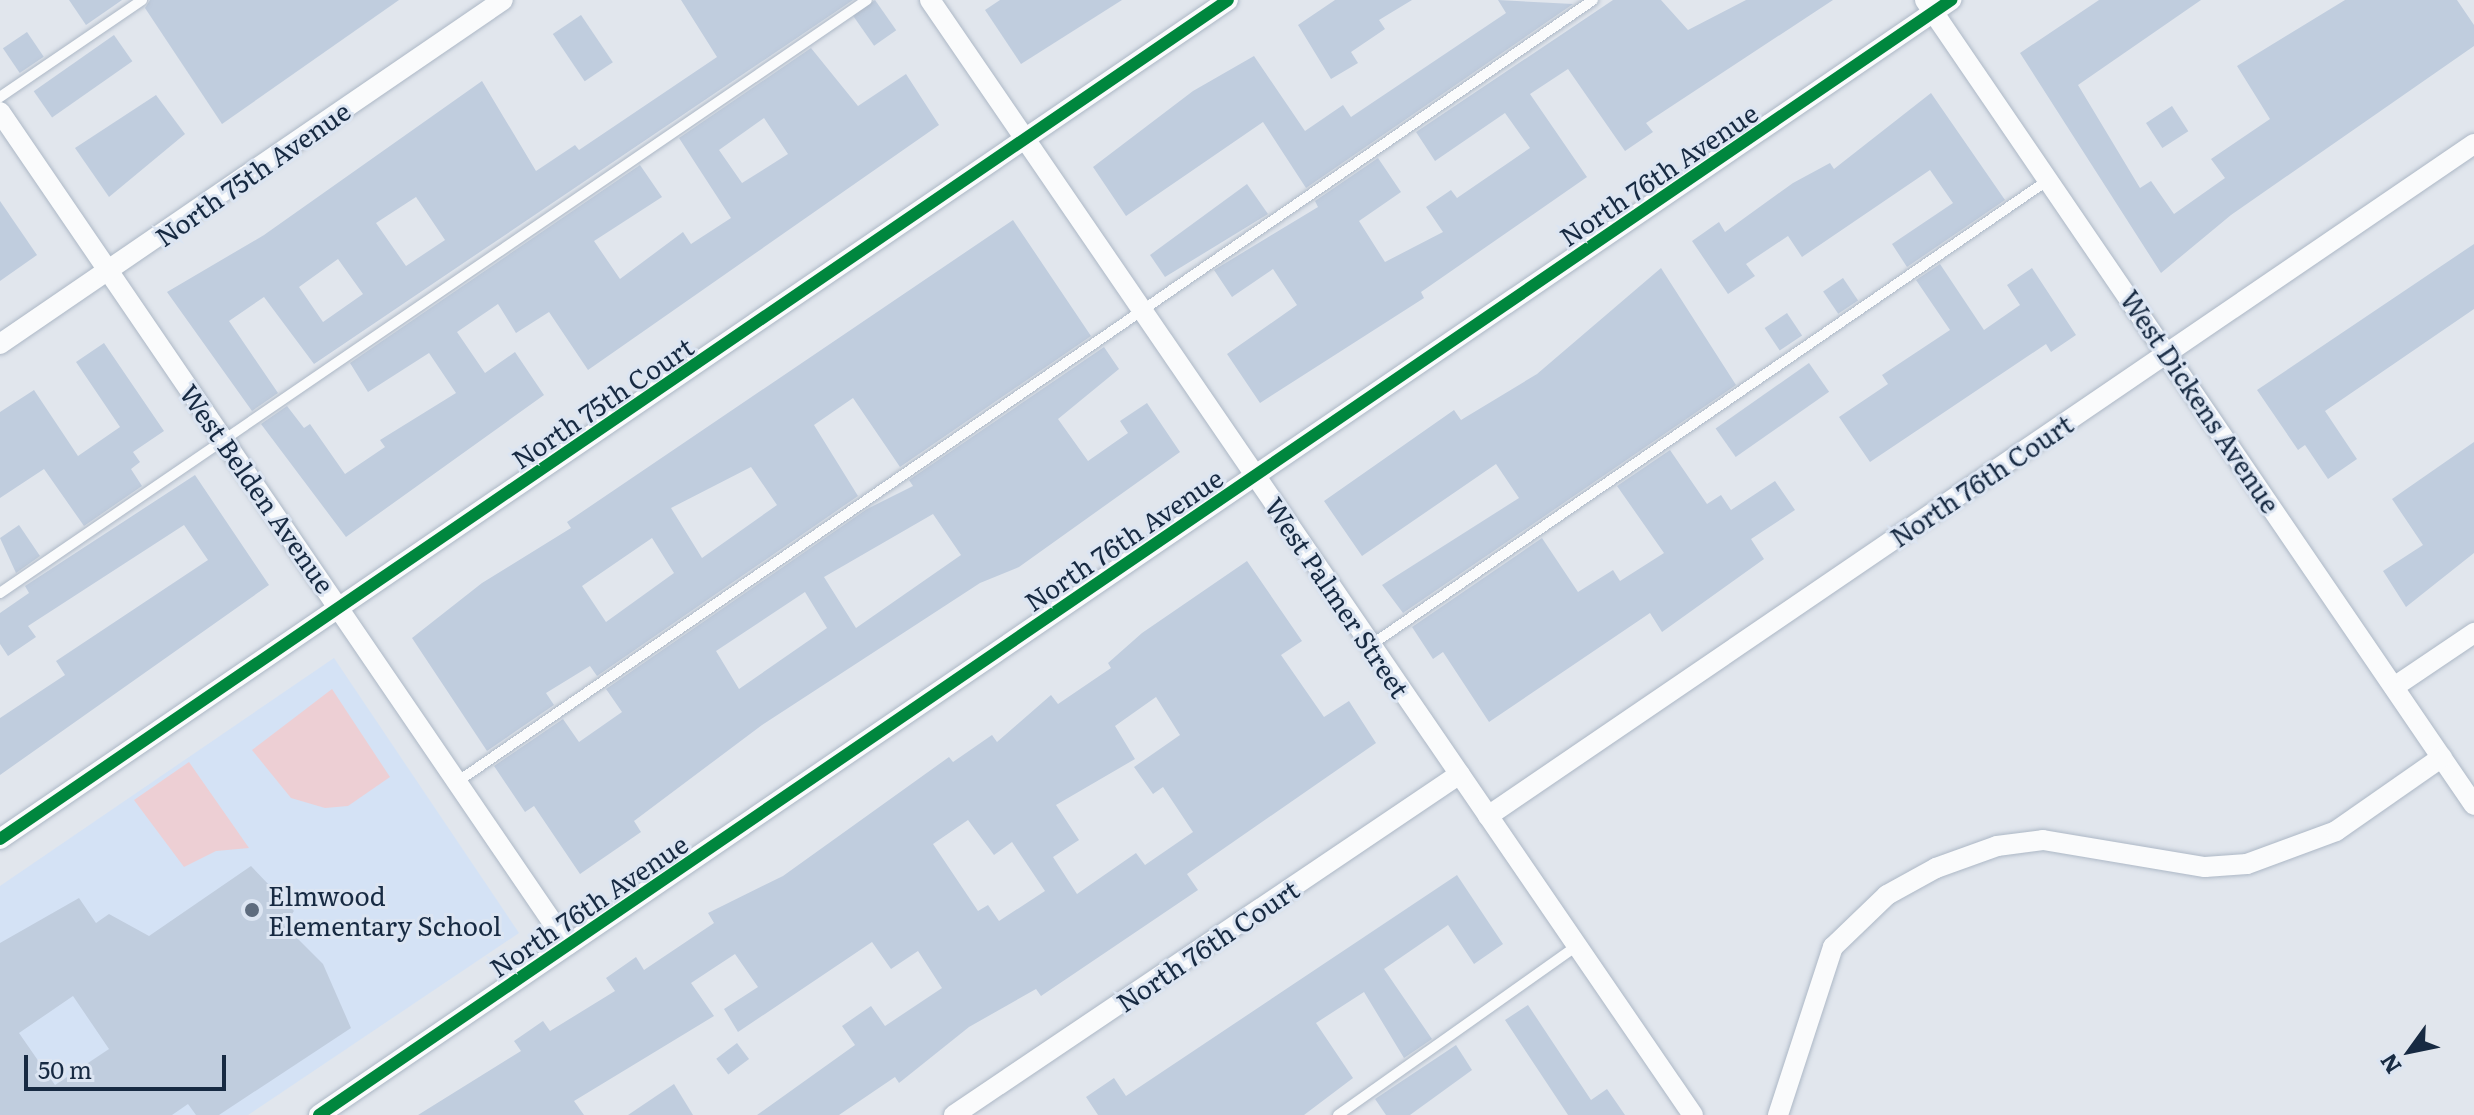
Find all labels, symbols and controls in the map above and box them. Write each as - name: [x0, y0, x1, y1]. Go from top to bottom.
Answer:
- street label: North 75th Avenue: [149, 94, 355, 252]
- street label: North 76th Avenue: [1553, 96, 1763, 252]
- street label: West Dickens Avenue: [2115, 284, 2287, 518]
- street label: North 75th Court: [505, 330, 699, 474]
- street label: West Belden Avenue: [174, 378, 342, 598]
- street label: North 76th Court: [1884, 407, 2078, 553]
- street label: North 76th Avenue: [1018, 461, 1228, 617]
- street label: West Palmer Street: [1259, 491, 1417, 703]
- street label: North 76th Avenue: [483, 827, 693, 983]
- street label: North 76th Court: [1110, 872, 1304, 1018]
- place label: Elmwood Elementary School: [268, 879, 502, 940]
- marker: Elmwood Elementary School: [243, 901, 261, 919]
- north arrow: [2370, 1011, 2450, 1091]
- scale bar: [28, 1039, 230, 1089]
- text: N: [2371, 1048, 2408, 1081]
- text: 50 m: [38, 1051, 92, 1086]

